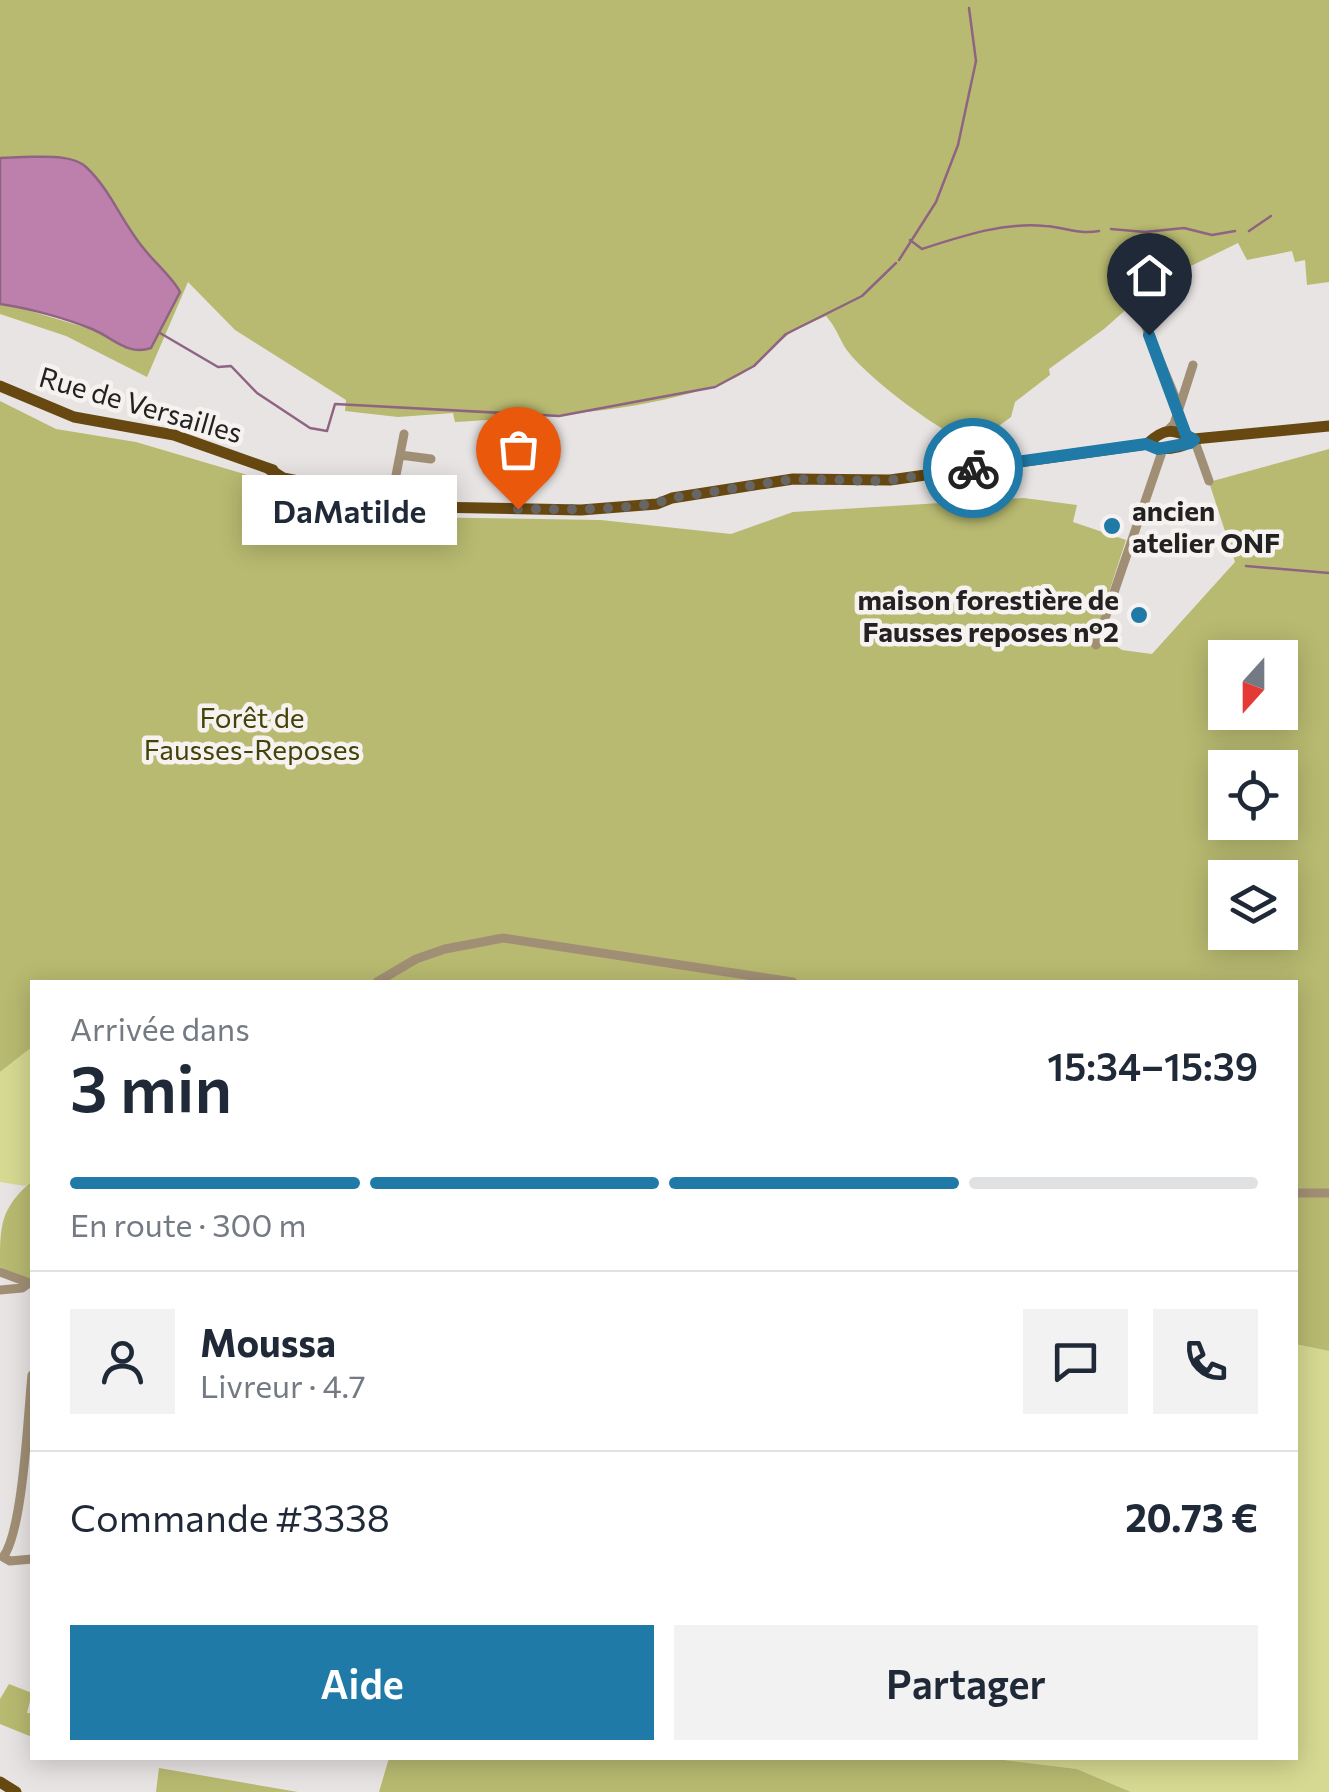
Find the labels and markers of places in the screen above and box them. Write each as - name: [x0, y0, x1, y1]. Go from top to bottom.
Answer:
- pin: [1107, 233, 1192, 336]
- pin: [476, 407, 561, 510]
- callout: DaMatilde: [243, 474, 458, 544]
- place label: ancien atelier ONF: [1132, 493, 1280, 559]
- marker: ancien atelier ONF: [1101, 515, 1123, 537]
- place label: maison forestière de Fausses reposes n°2: [857, 582, 1119, 648]
- marker: maison forestière de Fausses reposes n°2: [1128, 604, 1150, 626]

